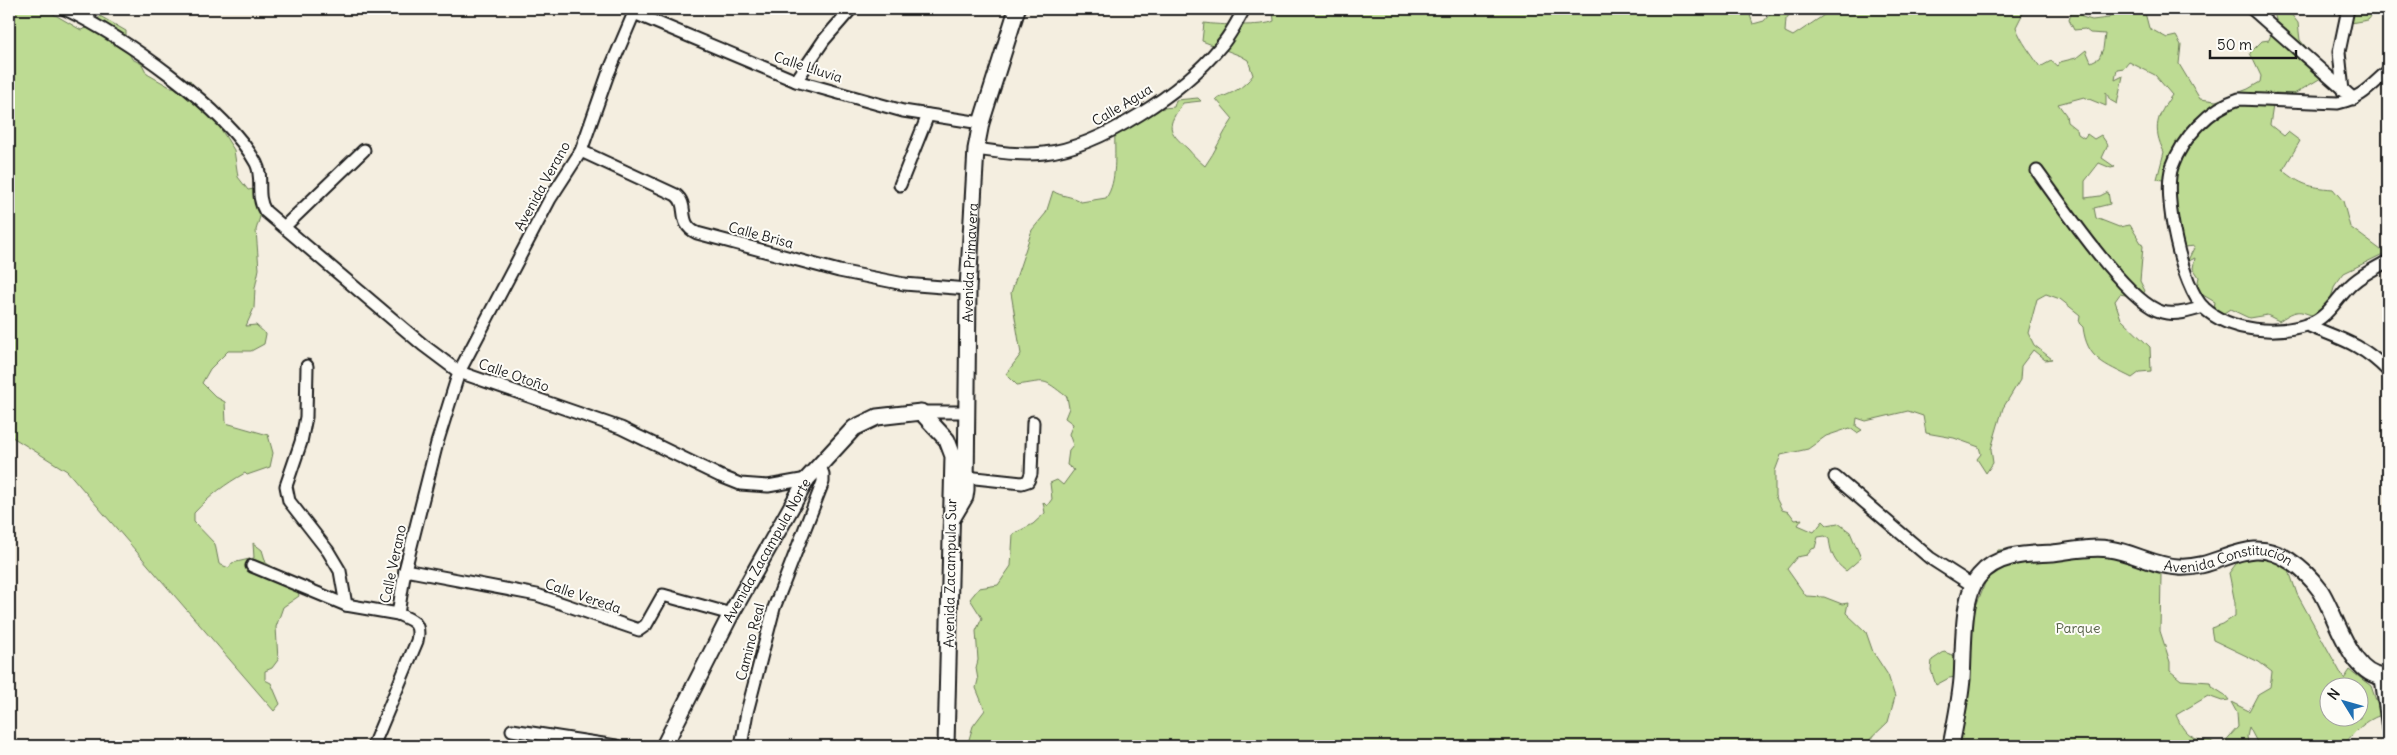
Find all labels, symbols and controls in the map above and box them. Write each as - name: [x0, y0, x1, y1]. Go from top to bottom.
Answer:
- scale bar: [2210, 28, 2296, 60]
- text: 50 m: [2217, 35, 2252, 54]
- street label: Calle Lluvia: [771, 47, 845, 87]
- street label: Calle Agua: [1089, 80, 1155, 130]
- street label: Avenida Verano: [510, 138, 574, 234]
- street label: Avenida Primavera: [959, 202, 982, 322]
- street label: Calle Brisa: [726, 218, 796, 252]
- street label: Calle Otoño: [476, 355, 552, 396]
- street label: Avenida Zacampula Norte: [719, 475, 815, 626]
- street label: Avenida Zacampula Sur: [940, 498, 960, 648]
- street label: Calle Verano: [376, 523, 410, 605]
- street label: Avenida Constitución: [2163, 541, 2296, 576]
- street label: Calle Vereda: [543, 575, 623, 617]
- street label: Camino Real: [732, 601, 768, 683]
- park label: Parque: [2055, 619, 2101, 637]
- north arrow: [2320, 678, 2370, 728]
- text: N: [2324, 685, 2344, 703]

